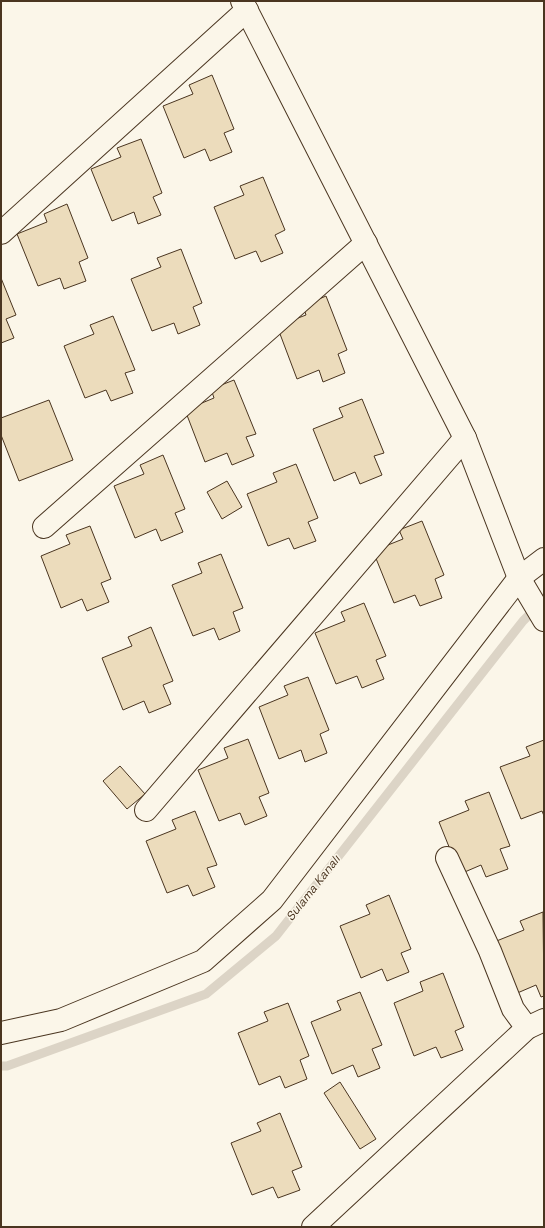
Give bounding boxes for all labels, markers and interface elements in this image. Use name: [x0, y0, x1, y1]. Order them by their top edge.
water label: Sulama Kanalı: [282, 851, 344, 924]

